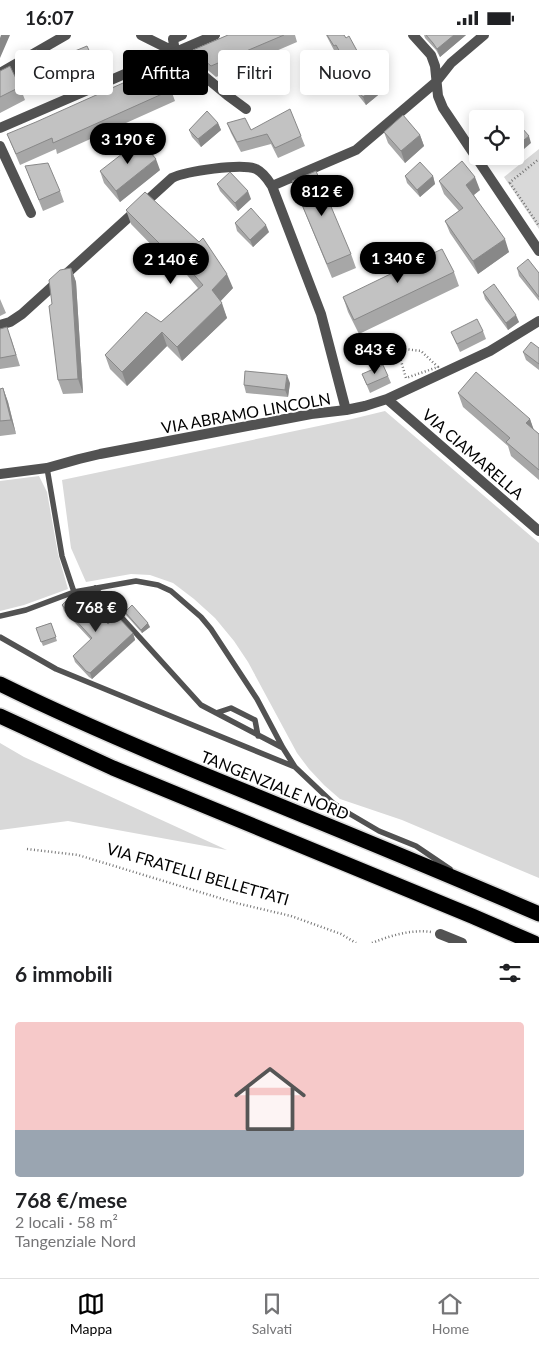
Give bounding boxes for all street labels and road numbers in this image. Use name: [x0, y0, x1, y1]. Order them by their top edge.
street label: VIA ABRAMO LINCOLN: [160, 388, 332, 437]
street label: VIA CIAMARELLA: [419, 404, 528, 503]
street label: TANGENZIALE NORD: [198, 746, 352, 823]
street label: VIA FRATELLI BELLETTATI: [105, 838, 292, 909]

